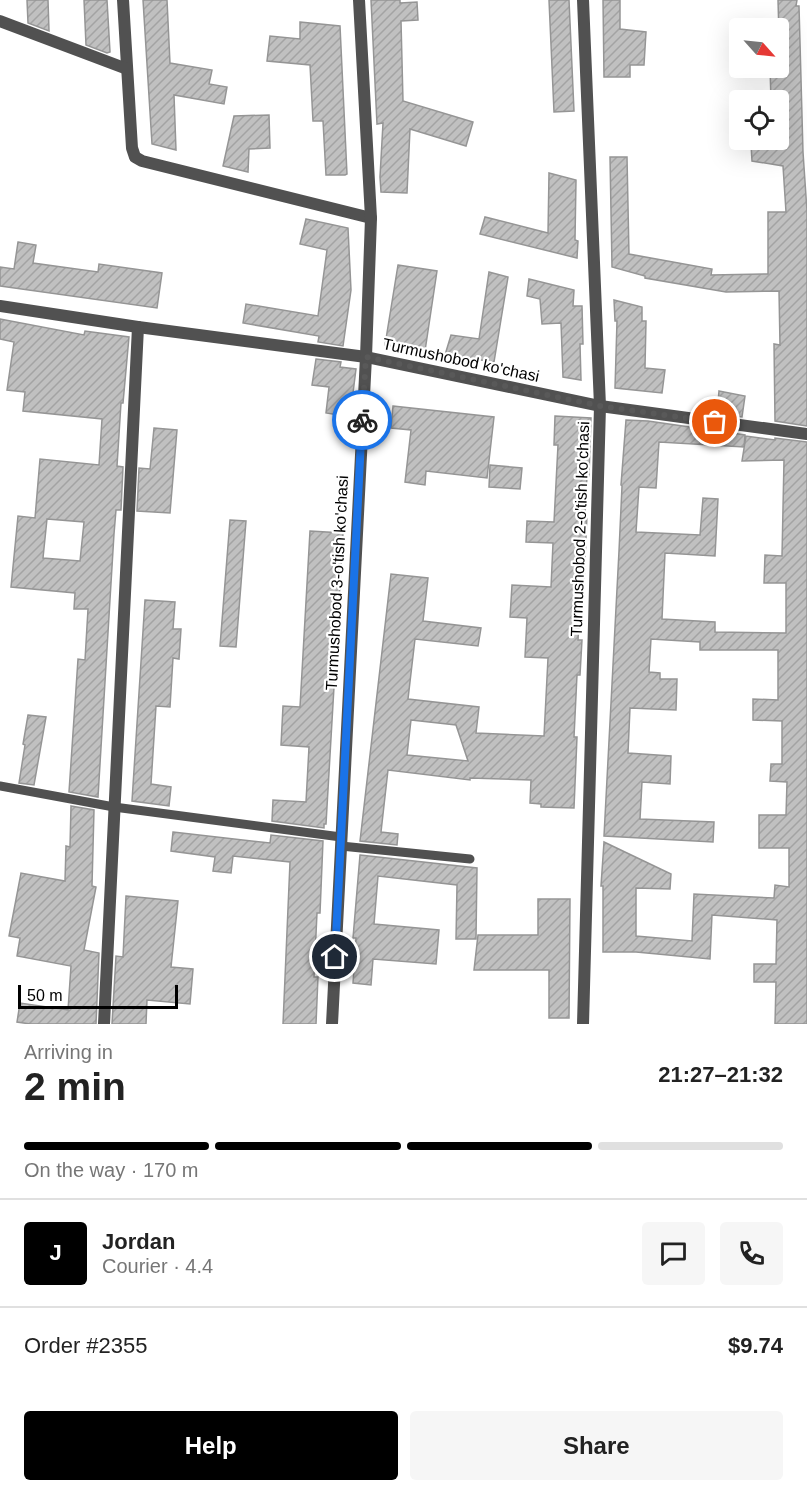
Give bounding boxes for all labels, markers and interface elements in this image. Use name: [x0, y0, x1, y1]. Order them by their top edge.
north arrow: [729, 18, 789, 78]
map controls: [729, 18, 789, 150]
button: locate: [729, 90, 789, 150]
street label: Turmushobod ko'chasi: [381, 335, 541, 385]
courier: [332, 390, 392, 450]
pin: [689, 396, 740, 447]
icon: bike: [346, 404, 379, 437]
icon: bag: [698, 405, 731, 438]
street label: Turmushobod 2-o'tish ko'chasi: [568, 421, 592, 637]
street label: Turmushobod 3-o'tish ko'chasi: [323, 475, 351, 691]
pin: [309, 931, 360, 982]
icon: home: [318, 940, 351, 973]
scale bar: [18, 982, 178, 1010]
text: 50 m: [27, 987, 63, 1004]
text: Arriving in: [24, 1041, 113, 1063]
text: 21:27–21:32: [658, 1062, 783, 1087]
text: 2 min: [24, 1065, 126, 1108]
text: On the way · 170 m: [24, 1159, 199, 1181]
button: chat: [642, 1222, 705, 1285]
button: phone: [720, 1222, 783, 1285]
text: Jordan: [102, 1229, 175, 1254]
text: J: [49, 1240, 62, 1265]
text: Courier · 4.4: [102, 1255, 213, 1277]
text: Order #2355: [24, 1333, 148, 1358]
text: $9.74: [728, 1333, 783, 1358]
button: Help: [24, 1411, 398, 1480]
button: Share: [410, 1411, 783, 1480]

